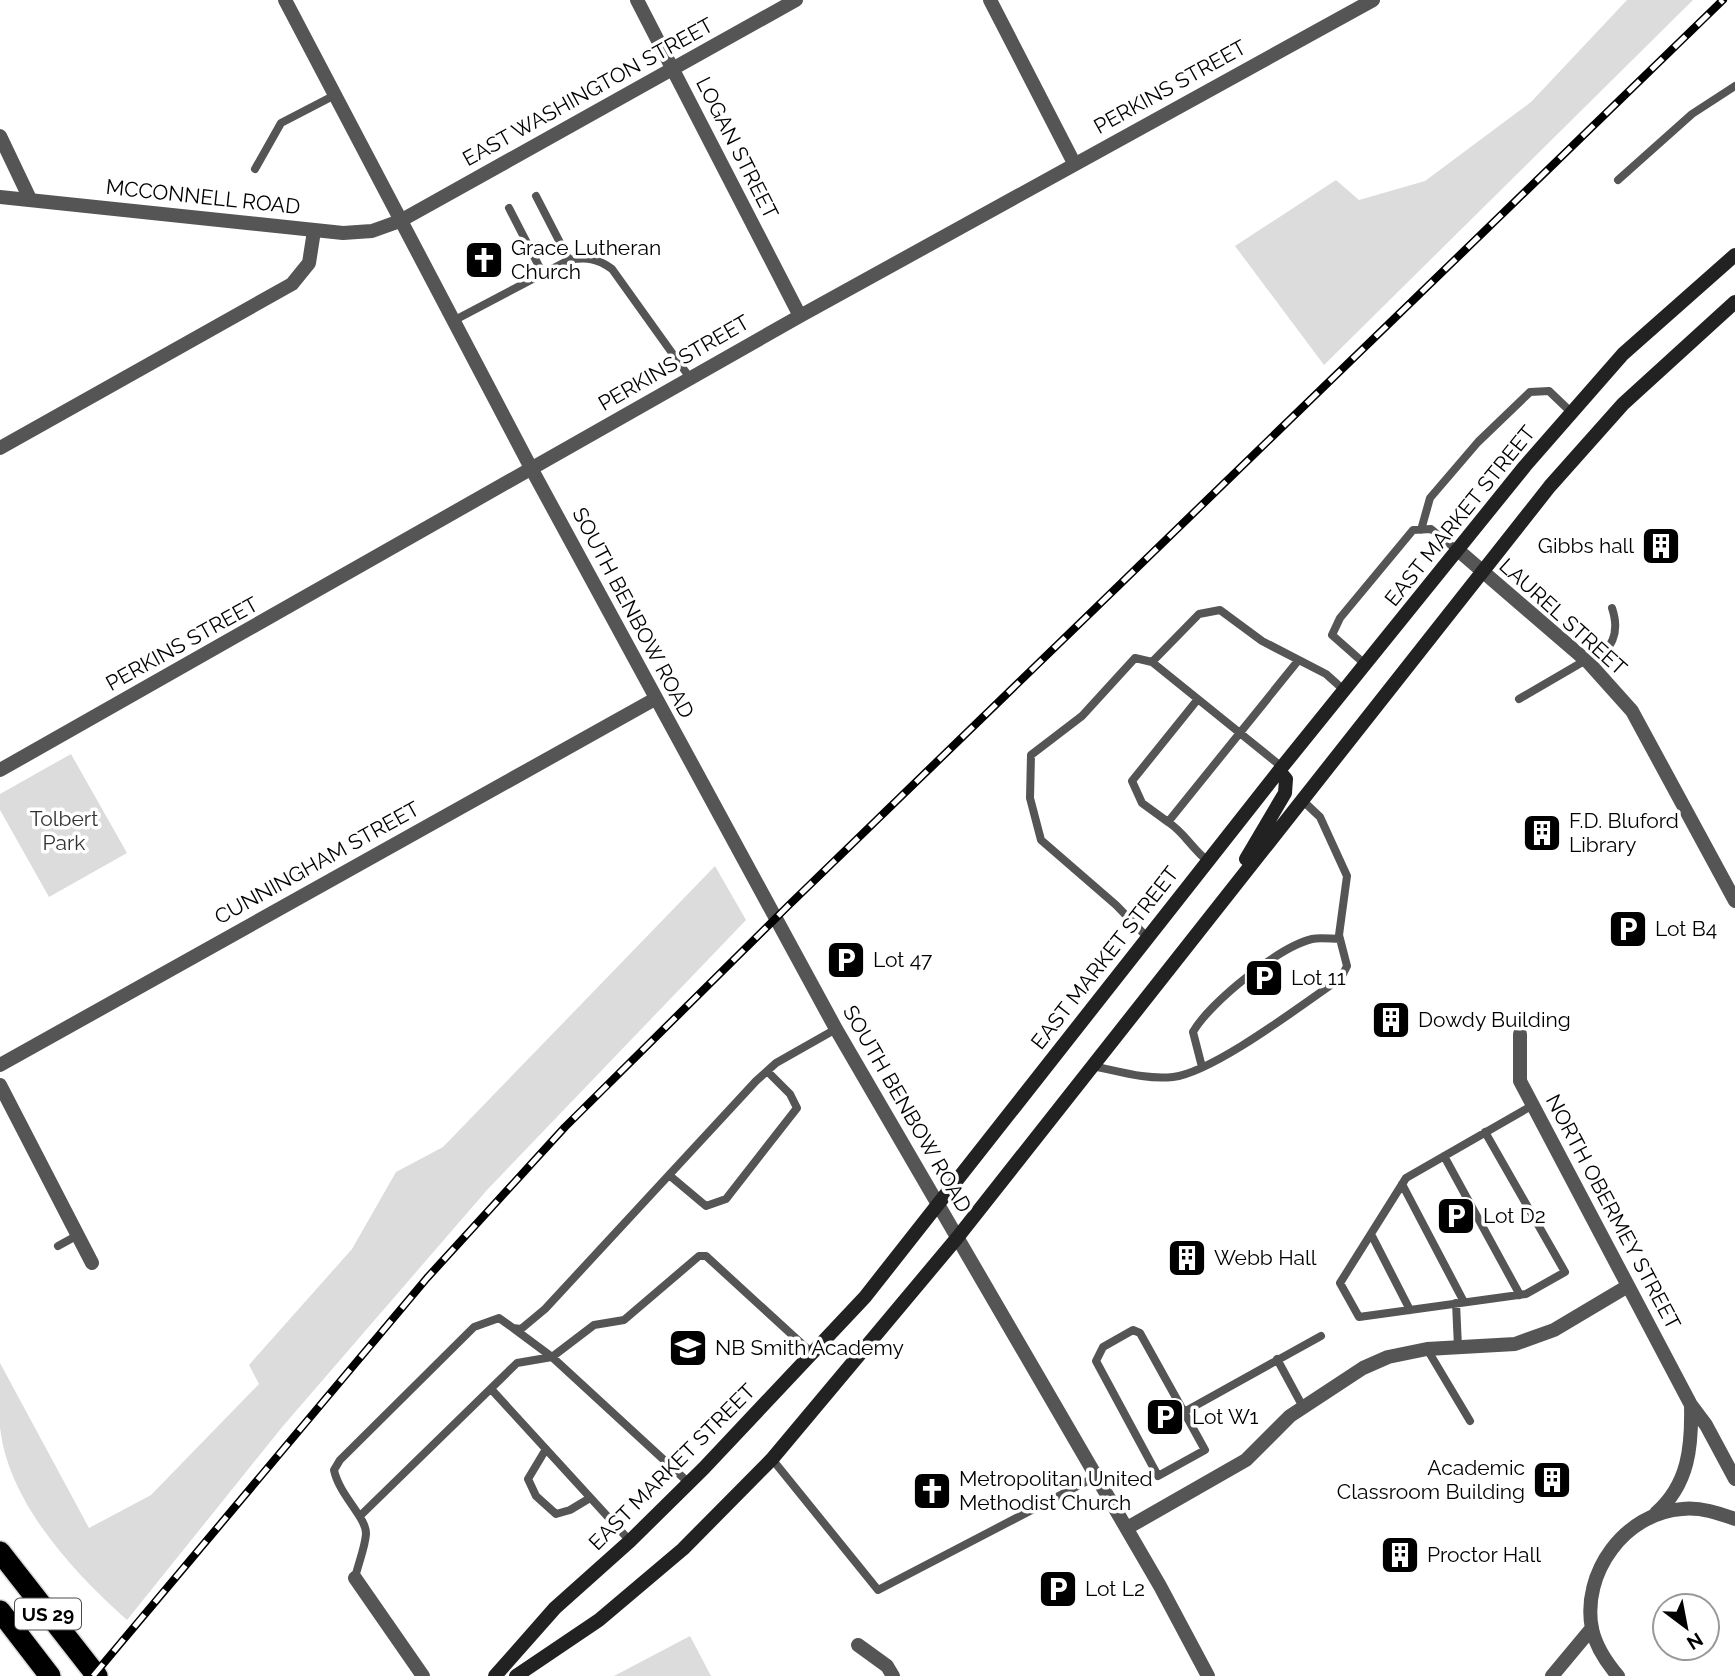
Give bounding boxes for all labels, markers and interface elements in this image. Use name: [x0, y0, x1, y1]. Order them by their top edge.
street label: EAST WASHINGTON STREET: [458, 12, 718, 171]
street label: PERKINS STREET: [1089, 34, 1250, 139]
street label: LOGAN STREET: [691, 73, 784, 223]
street label: MCCONNELL ROAD: [105, 174, 301, 219]
place label: Grace Lutheran Church: [511, 235, 661, 284]
church icon: Grace Lutheran Church: [463, 239, 505, 281]
street label: PERKINS STREET: [594, 309, 754, 416]
street label: EAST MARKET STREET: [1379, 420, 1540, 611]
street label: SOUTH BENBOW ROAD: [567, 503, 700, 722]
building icon: Gibbs hall: [1640, 525, 1682, 567]
place label: Gibbs hall: [1538, 533, 1634, 558]
street label: LAUREL STREET: [1494, 553, 1632, 681]
street label: PERKINS STREET: [101, 591, 262, 696]
street label: CUNNINGHAM STREET: [210, 796, 424, 929]
park label: Tolbert Park: [30, 806, 98, 855]
place label: F.D. Bluford Library: [1569, 808, 1679, 857]
building icon: F.D. Bluford Library: [1521, 812, 1563, 854]
street label: EAST MARKET STREET: [1026, 861, 1184, 1054]
parking icon: Lot B4: [1607, 908, 1649, 950]
place label: Lot B4: [1655, 916, 1717, 941]
parking icon: Lot 47: [825, 939, 867, 981]
place label: Lot 47: [873, 947, 933, 972]
parking icon: Lot 11: [1243, 957, 1285, 999]
place label: Lot 11: [1291, 965, 1346, 990]
building icon: Dowdy Building: [1370, 999, 1412, 1041]
street label: SOUTH BENBOW ROAD: [838, 1001, 977, 1217]
place label: Dowdy Building: [1418, 1007, 1571, 1032]
street label: NORTH OBERMEY STREET: [1541, 1090, 1686, 1334]
parking icon: Lot D2: [1435, 1195, 1477, 1237]
place label: Lot D2: [1483, 1203, 1546, 1228]
building icon: Webb Hall: [1166, 1237, 1208, 1279]
place label: Webb Hall: [1214, 1245, 1317, 1270]
school or university icon: NB Smith Academy: [667, 1327, 709, 1369]
place label: NB Smith Academy: [715, 1335, 904, 1360]
street label: EAST MARKET STREET: [583, 1378, 760, 1555]
parking icon: Lot W1: [1144, 1396, 1186, 1438]
place label: Lot W1: [1192, 1404, 1259, 1429]
place label: Academic Classroom Building: [1337, 1455, 1525, 1504]
building icon: Academic Classroom Building: [1531, 1459, 1573, 1501]
place label: Metropolitan United Methodist Church: [959, 1466, 1153, 1515]
church icon: Metropolitan United Methodist Church: [911, 1470, 953, 1512]
building icon: Proctor Hall: [1379, 1534, 1421, 1576]
place label: Proctor Hall: [1427, 1542, 1541, 1567]
parking icon: Lot L2: [1037, 1568, 1079, 1610]
place label: Lot L2: [1085, 1576, 1145, 1601]
north arrow: [1651, 1592, 1721, 1662]
road number: US 29: [15, 1598, 81, 1630]
text: N: [1683, 1628, 1707, 1655]

